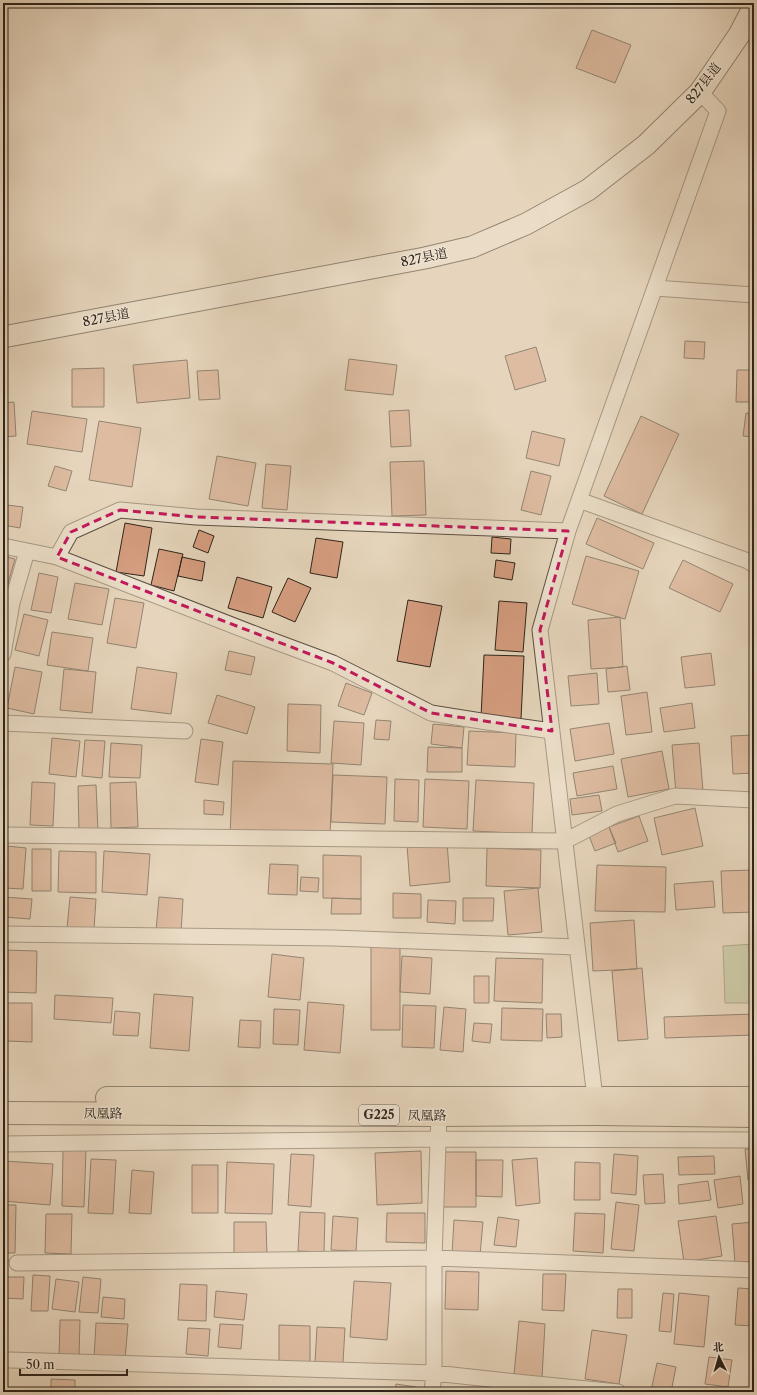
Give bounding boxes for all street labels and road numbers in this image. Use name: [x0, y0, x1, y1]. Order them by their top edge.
street label: 827县道: [682, 59, 724, 107]
street label: 827县道: [399, 244, 449, 270]
street label: 827县道: [81, 305, 131, 329]
street label: 凤凰路: [83, 1105, 123, 1121]
road number: G225: [359, 1105, 399, 1125]
street label: 凤凰路: [407, 1107, 447, 1123]

